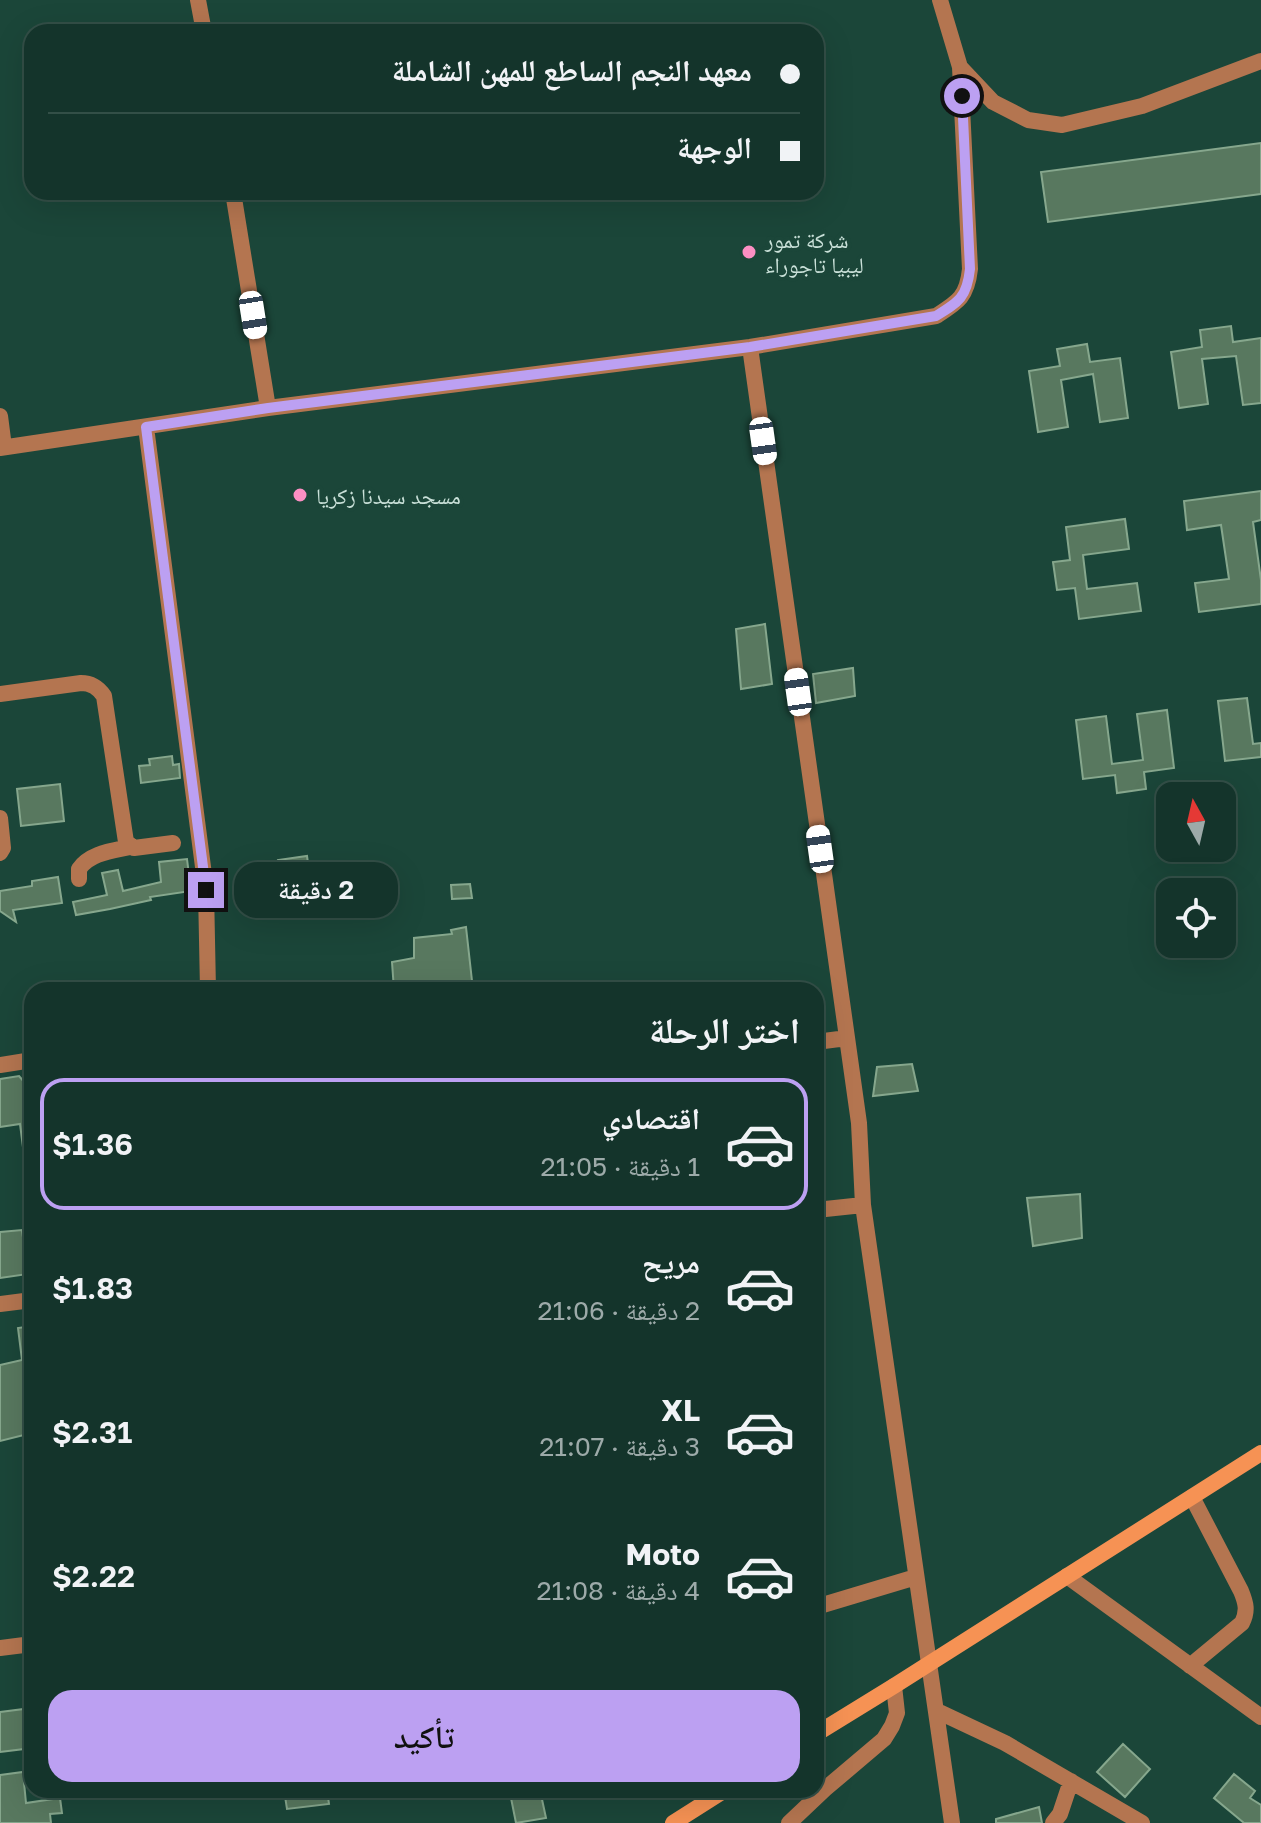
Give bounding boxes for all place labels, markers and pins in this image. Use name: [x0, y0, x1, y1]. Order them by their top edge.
place label: شركة تمور ليبيا تاجوراء: [764, 226, 864, 278]
marker: شركة تمور ليبيا تاجوراء: [740, 243, 758, 261]
place label: مسجد سيدنا زكريا: [316, 482, 461, 509]
marker: مسجد سيدنا زكريا: [291, 486, 309, 504]

